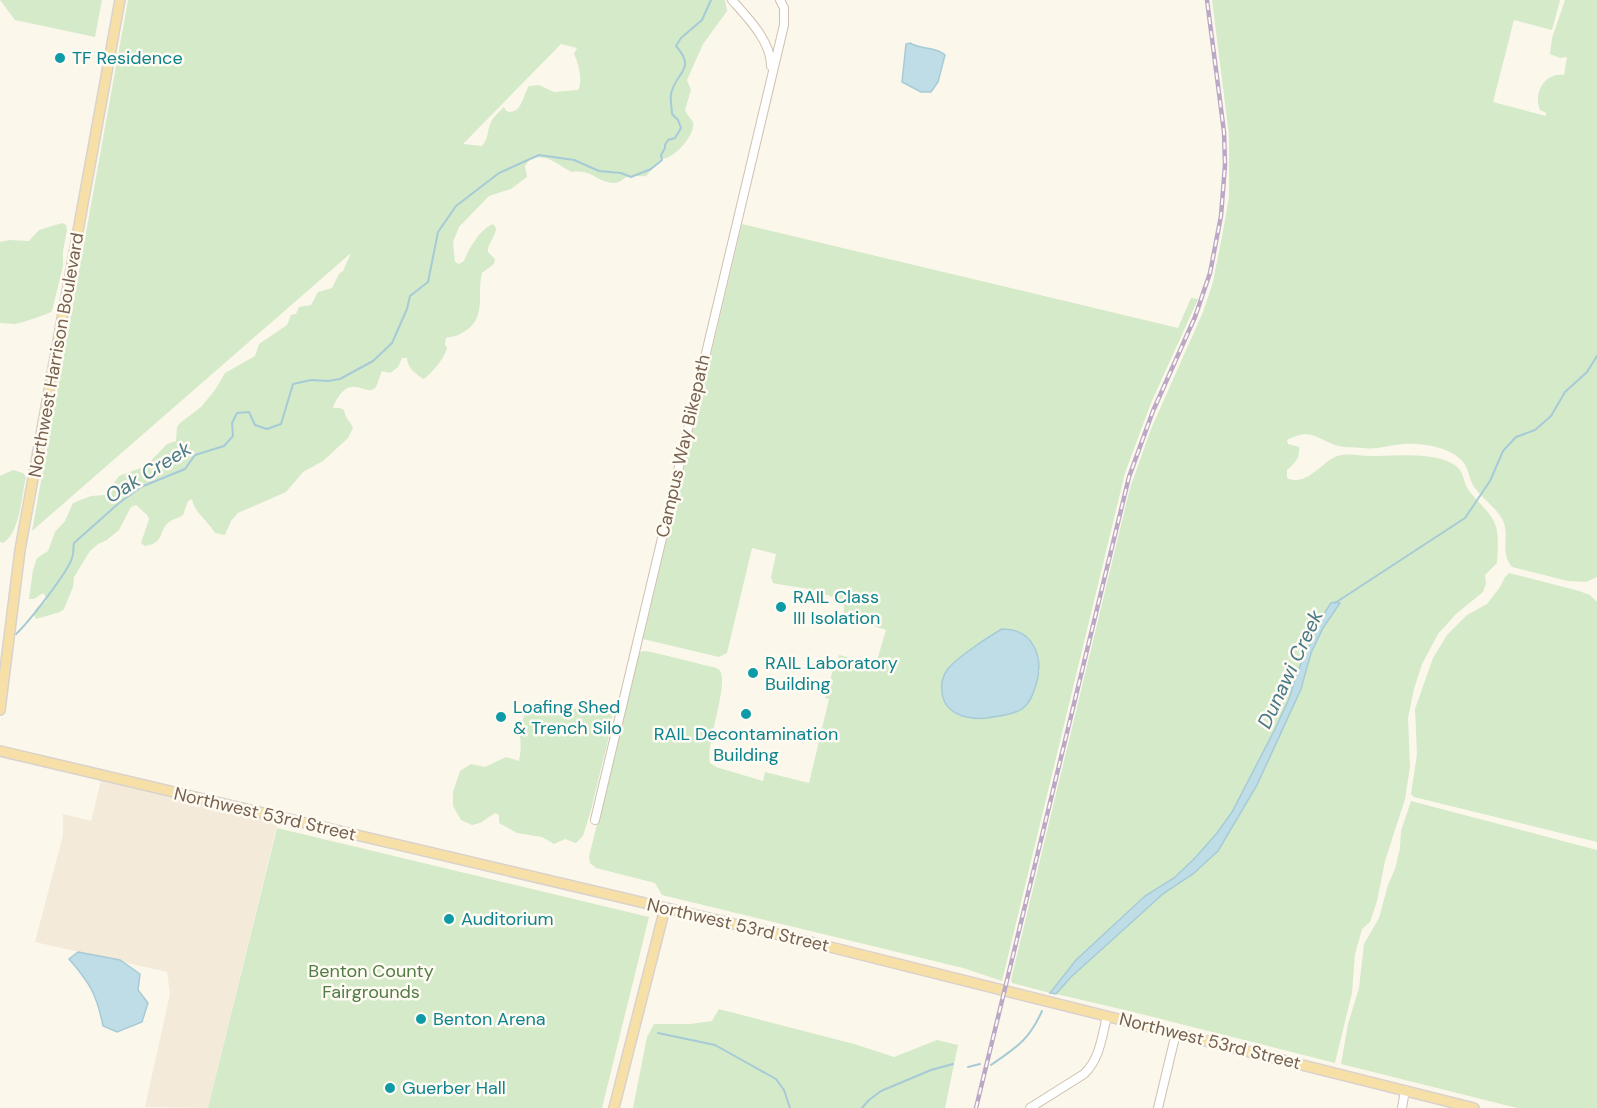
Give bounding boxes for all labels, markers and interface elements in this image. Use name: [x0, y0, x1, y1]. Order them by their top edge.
place label: TF Residence: [72, 46, 183, 70]
marker: TF Residence: [53, 51, 67, 65]
street label: Northwest Harrison Boulevard: [23, 231, 89, 479]
street label: Campus Way Bikepath: [650, 352, 716, 540]
water label: Oak Creek: [100, 435, 197, 509]
place label: RAIL Class III Isolation: [793, 585, 880, 630]
marker: RAIL Class III Isolation: [774, 600, 788, 614]
water label: Dunawi Creek: [1251, 605, 1329, 733]
place label: RAIL Laboratory Building: [765, 651, 898, 696]
marker: RAIL Laboratory Building: [746, 666, 760, 680]
place label: Loafing Shed & Trench Silo: [513, 695, 622, 740]
marker: RAIL Decontamination Building: [739, 707, 753, 721]
marker: Loafing Shed & Trench Silo: [494, 710, 508, 724]
place label: RAIL Decontamination Building: [654, 722, 838, 767]
street label: Northwest 53rd Street: [172, 781, 358, 847]
street label: Northwest 53rd Street: [645, 892, 831, 958]
place label: Auditorium: [461, 907, 553, 931]
marker: Auditorium: [442, 912, 456, 926]
park label: Benton County Fairgrounds: [308, 959, 434, 1004]
place label: Benton Arena: [433, 1007, 546, 1031]
street label: Northwest 53rd Street: [1117, 1007, 1303, 1075]
marker: Benton Arena: [414, 1012, 428, 1026]
place label: Guerber Hall: [402, 1076, 506, 1100]
marker: Guerber Hall: [383, 1081, 397, 1095]

